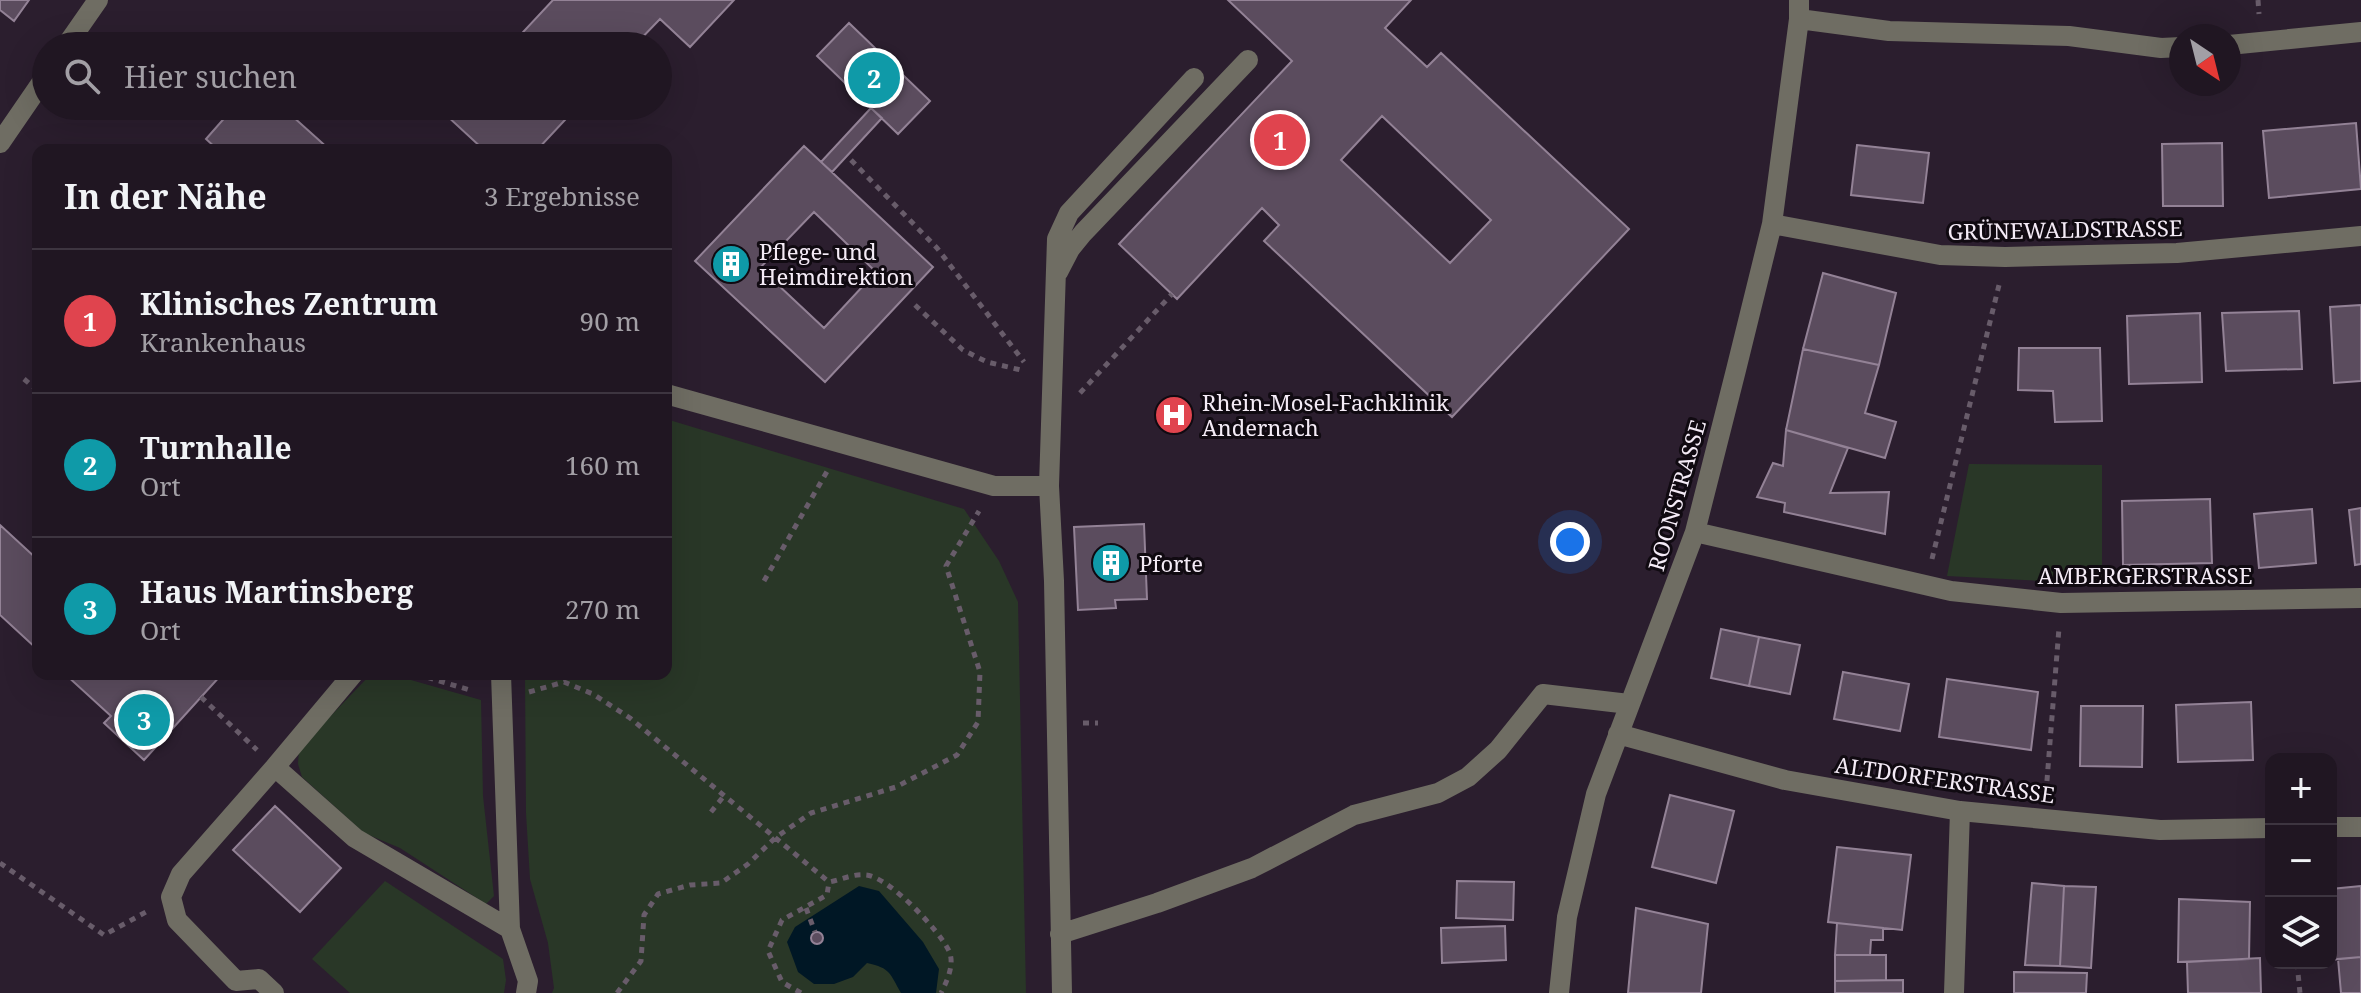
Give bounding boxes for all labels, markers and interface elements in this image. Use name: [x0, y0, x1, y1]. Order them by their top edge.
north arrow: [2169, 24, 2241, 96]
search box: [32, 32, 672, 120]
pin: 2: [848, 48, 900, 108]
icon: search: [60, 54, 104, 98]
text: Hier suchen: [124, 56, 297, 97]
pin: 1: [1254, 110, 1306, 170]
text: In der Nähe: [64, 173, 267, 219]
text: 3 Ergebnisse: [484, 178, 640, 214]
street label: GRÜNEWALDSTRASSE: [1947, 212, 2183, 246]
place label: Pflege- und Heimdirektion: [759, 236, 913, 291]
building icon: Pflege- und Heimdirektion: [710, 243, 752, 285]
text: Klinisches Zentrum: [140, 283, 438, 324]
text: 1: [83, 303, 97, 339]
text: 90 m: [580, 303, 640, 339]
text: Krankenhaus: [140, 324, 306, 360]
place label: Rhein-Mosel-Fachklinik Andernach: [1202, 387, 1449, 442]
hospital icon: Rhein-Mosel-Fachklinik Andernach: [1153, 394, 1195, 436]
street label: ROONSTRASSE: [1640, 416, 1712, 574]
text: Turnhalle: [140, 427, 292, 468]
text: 2: [83, 447, 97, 483]
text: 160 m: [565, 447, 640, 483]
text: Ort: [140, 468, 181, 504]
your location: [1550, 522, 1590, 562]
building icon: Pforte: [1090, 542, 1132, 584]
place label: Pforte: [1139, 548, 1203, 578]
street label: AMBERGERSTRASSE: [2038, 560, 2252, 590]
text: Haus Martinsberg: [140, 571, 413, 612]
text: 3: [83, 591, 97, 627]
text: 270 m: [565, 591, 640, 627]
text: Ort: [140, 612, 181, 648]
pin: 3: [118, 690, 170, 750]
street label: ALTDORFERSTRASSE: [1833, 749, 2057, 809]
map controls: [2265, 753, 2337, 969]
button: +: [2265, 753, 2337, 825]
button: −: [2265, 825, 2337, 897]
button: layers: [2265, 897, 2337, 969]

